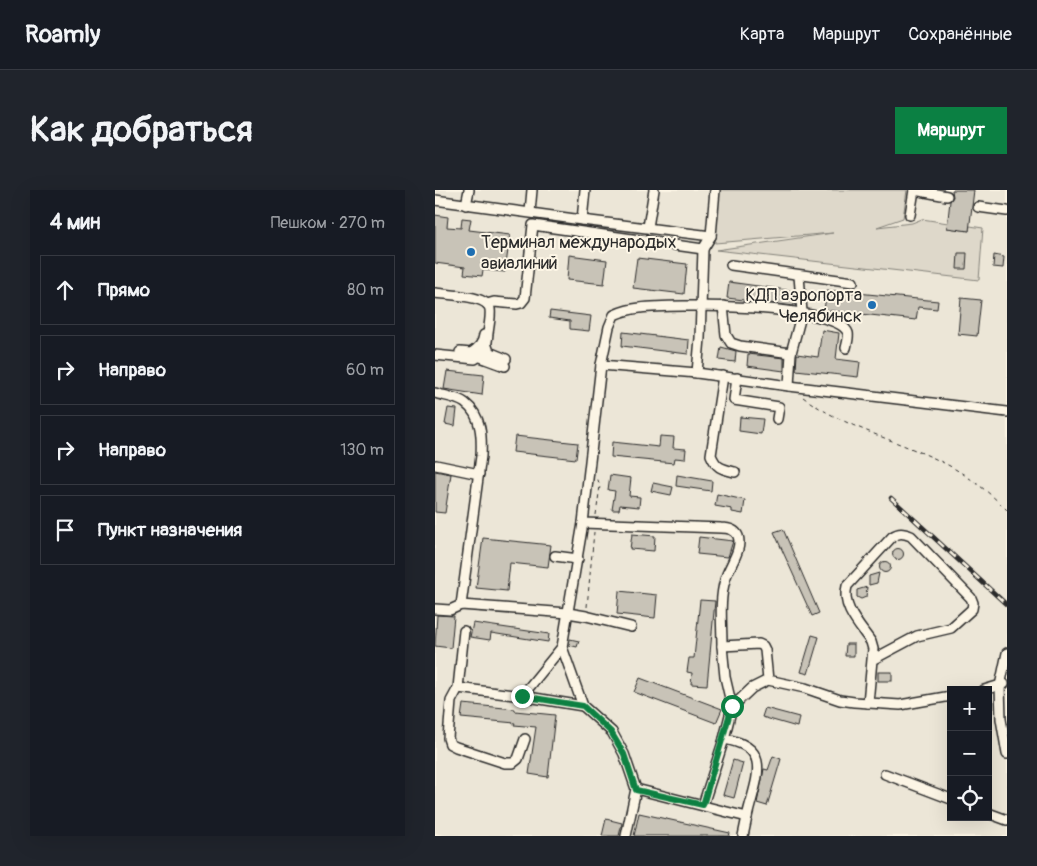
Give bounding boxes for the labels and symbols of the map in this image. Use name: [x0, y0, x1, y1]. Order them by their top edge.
place label: Терминал международых авиалиний: [481, 231, 677, 275]
marker: Терминал международых авиалиний: [465, 246, 477, 258]
place label: КДП аэропорта Челябинск: [745, 284, 862, 328]
marker: КДП аэропорта Челябинск: [866, 299, 878, 311]
route end: [511, 685, 534, 708]
route start: [721, 695, 744, 718]

